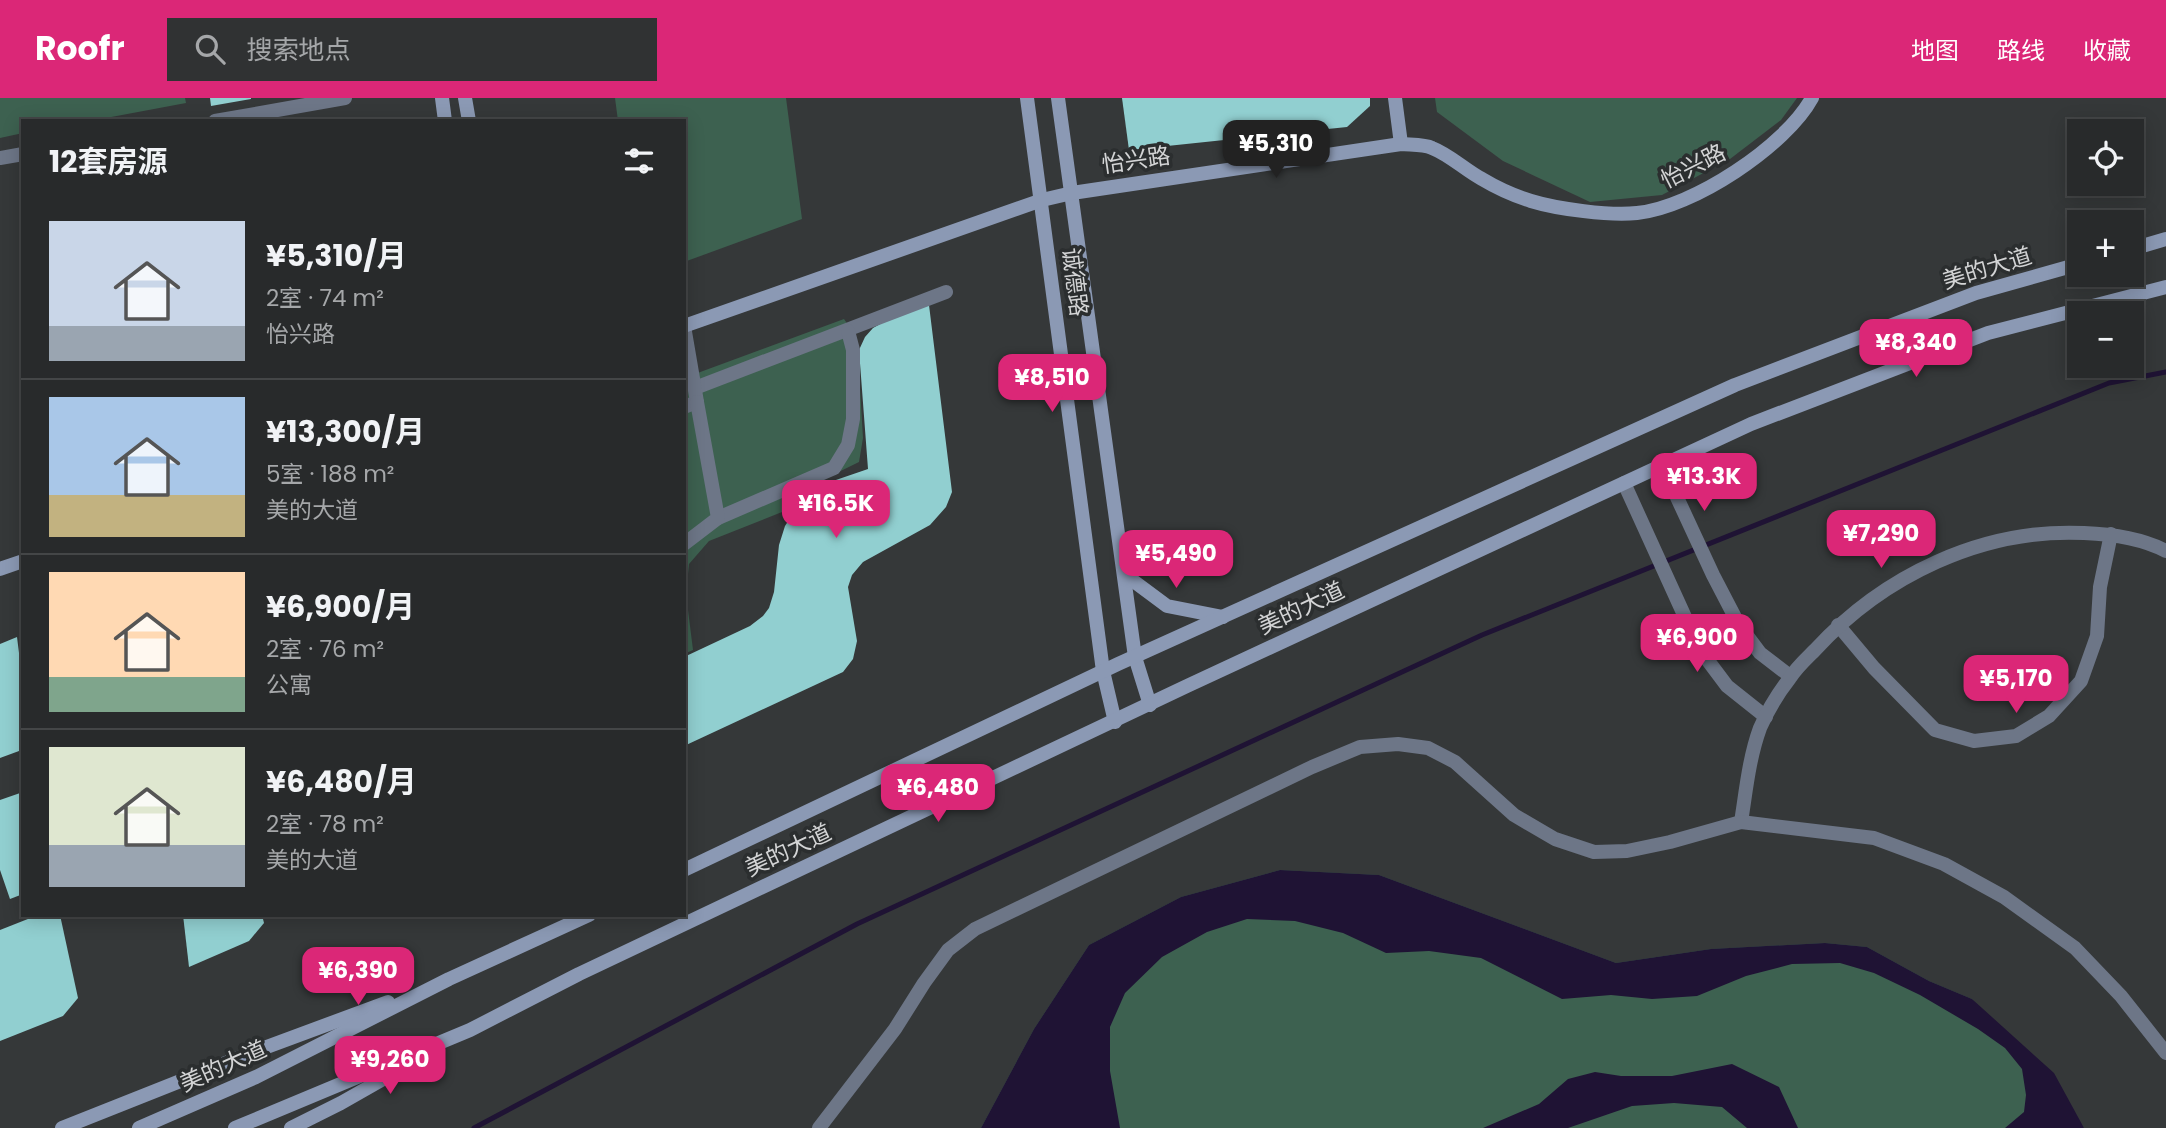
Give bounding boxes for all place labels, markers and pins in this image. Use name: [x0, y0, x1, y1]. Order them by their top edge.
pin: ¥5,310: [1219, 120, 1333, 180]
pin: ¥8,340: [1859, 320, 1973, 379]
pin: ¥8,510: [995, 354, 1109, 414]
pin: ¥13.3K: [1647, 454, 1761, 513]
pin: ¥16.5K: [779, 480, 893, 540]
pin: ¥7,290: [1824, 510, 1938, 570]
pin: ¥5,490: [1119, 531, 1233, 590]
pin: ¥6,900: [1640, 614, 1754, 674]
pin: ¥5,170: [1959, 656, 2073, 715]
pin: ¥6,480: [881, 764, 995, 824]
pin: ¥6,390: [301, 948, 415, 1007]
pin: ¥9,260: [333, 1037, 447, 1096]

